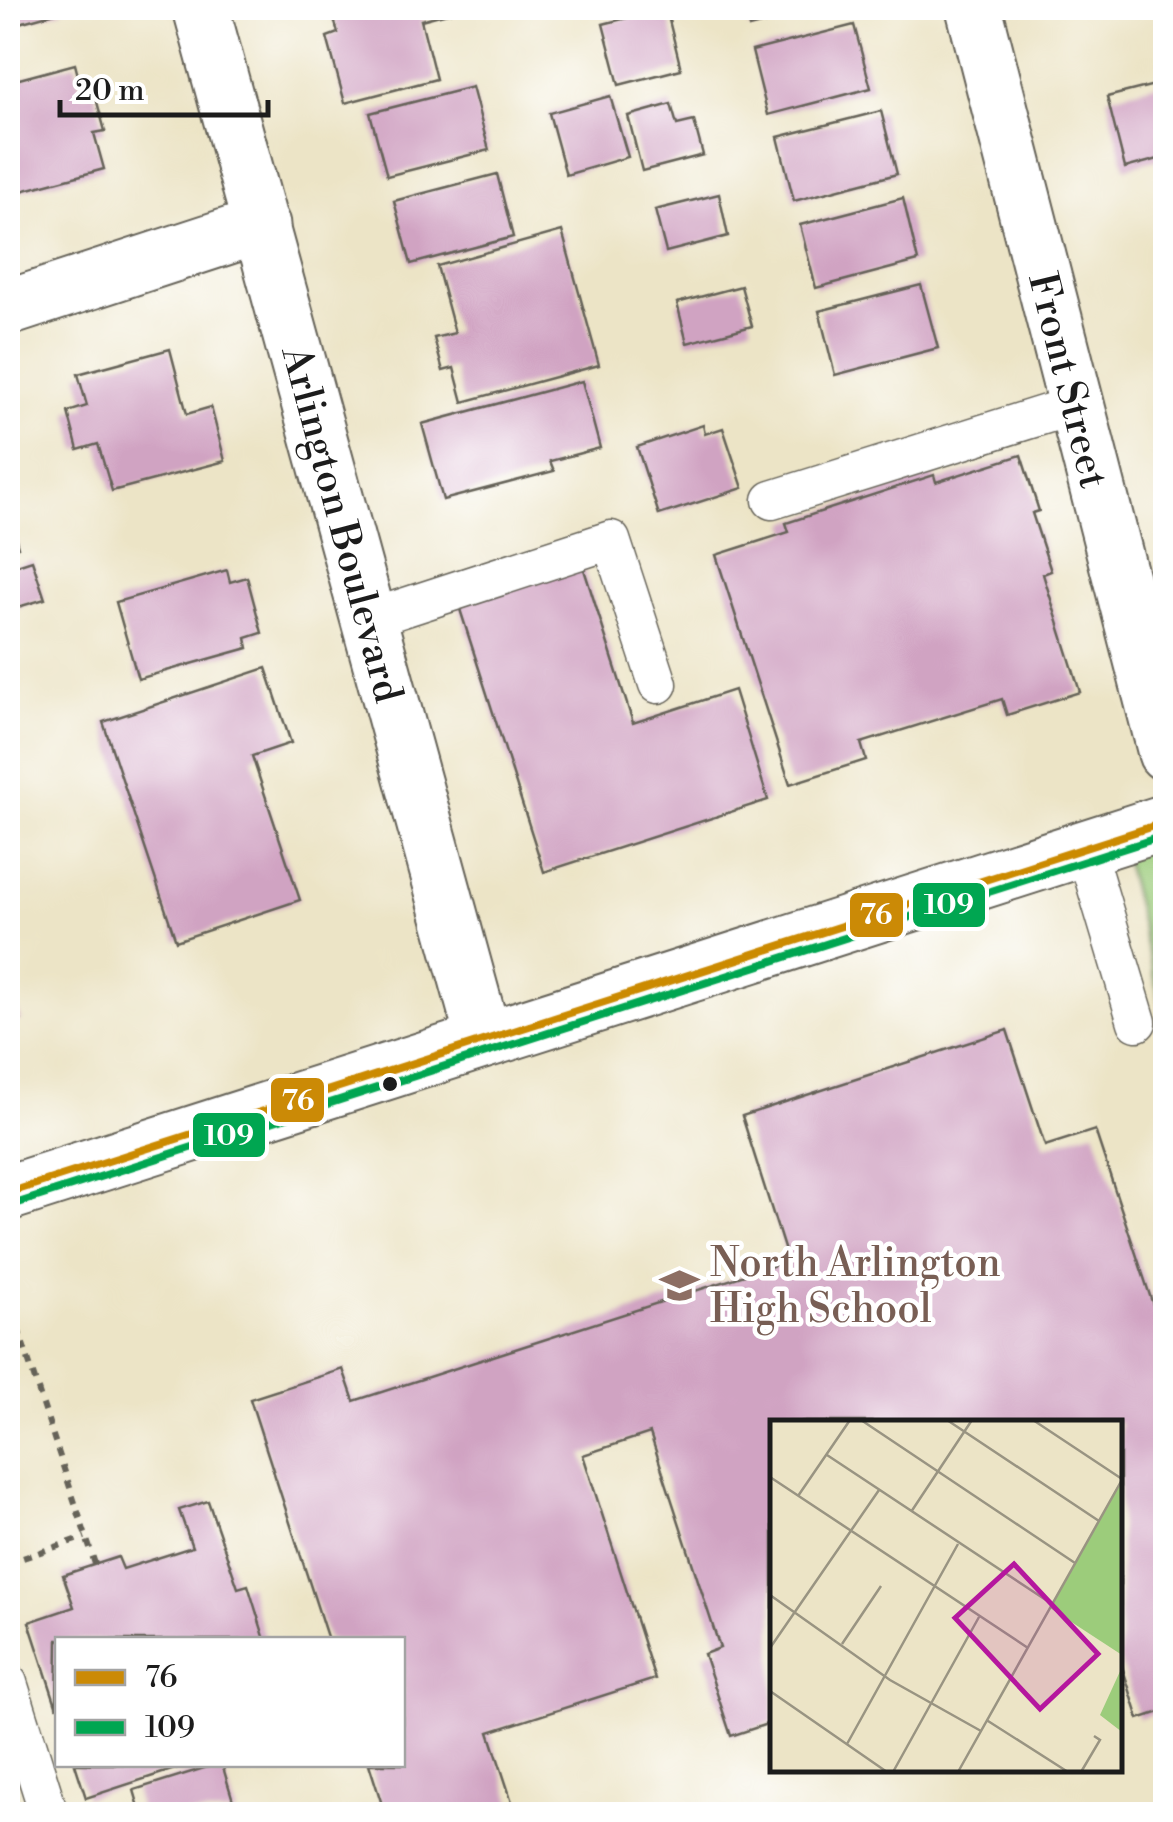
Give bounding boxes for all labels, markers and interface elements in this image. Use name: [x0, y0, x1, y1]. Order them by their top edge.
scale bar: [60, 55, 268, 117]
text: 20 m: [75, 72, 144, 110]
street label: Front Street: [1016, 268, 1118, 493]
street label: Arlington Boulevard: [268, 340, 413, 709]
line badge: 109: [911, 881, 987, 929]
text: 109: [924, 888, 974, 923]
line badge: 76: [848, 891, 905, 939]
text: 76: [860, 898, 892, 933]
unlabelled marker: [380, 1074, 400, 1094]
line badge: 76: [269, 1076, 326, 1124]
text: 76: [282, 1084, 314, 1119]
line badge: 109: [191, 1111, 267, 1159]
text: 109: [204, 1119, 254, 1154]
place label: North Arlington High School: [710, 1239, 1001, 1336]
school or university icon: North Arlington High School: [659, 1264, 701, 1306]
inset map: [770, 1420, 1123, 1772]
legend: [55, 1637, 405, 1767]
text: 76: [145, 1659, 177, 1697]
text: 109: [145, 1709, 195, 1747]

